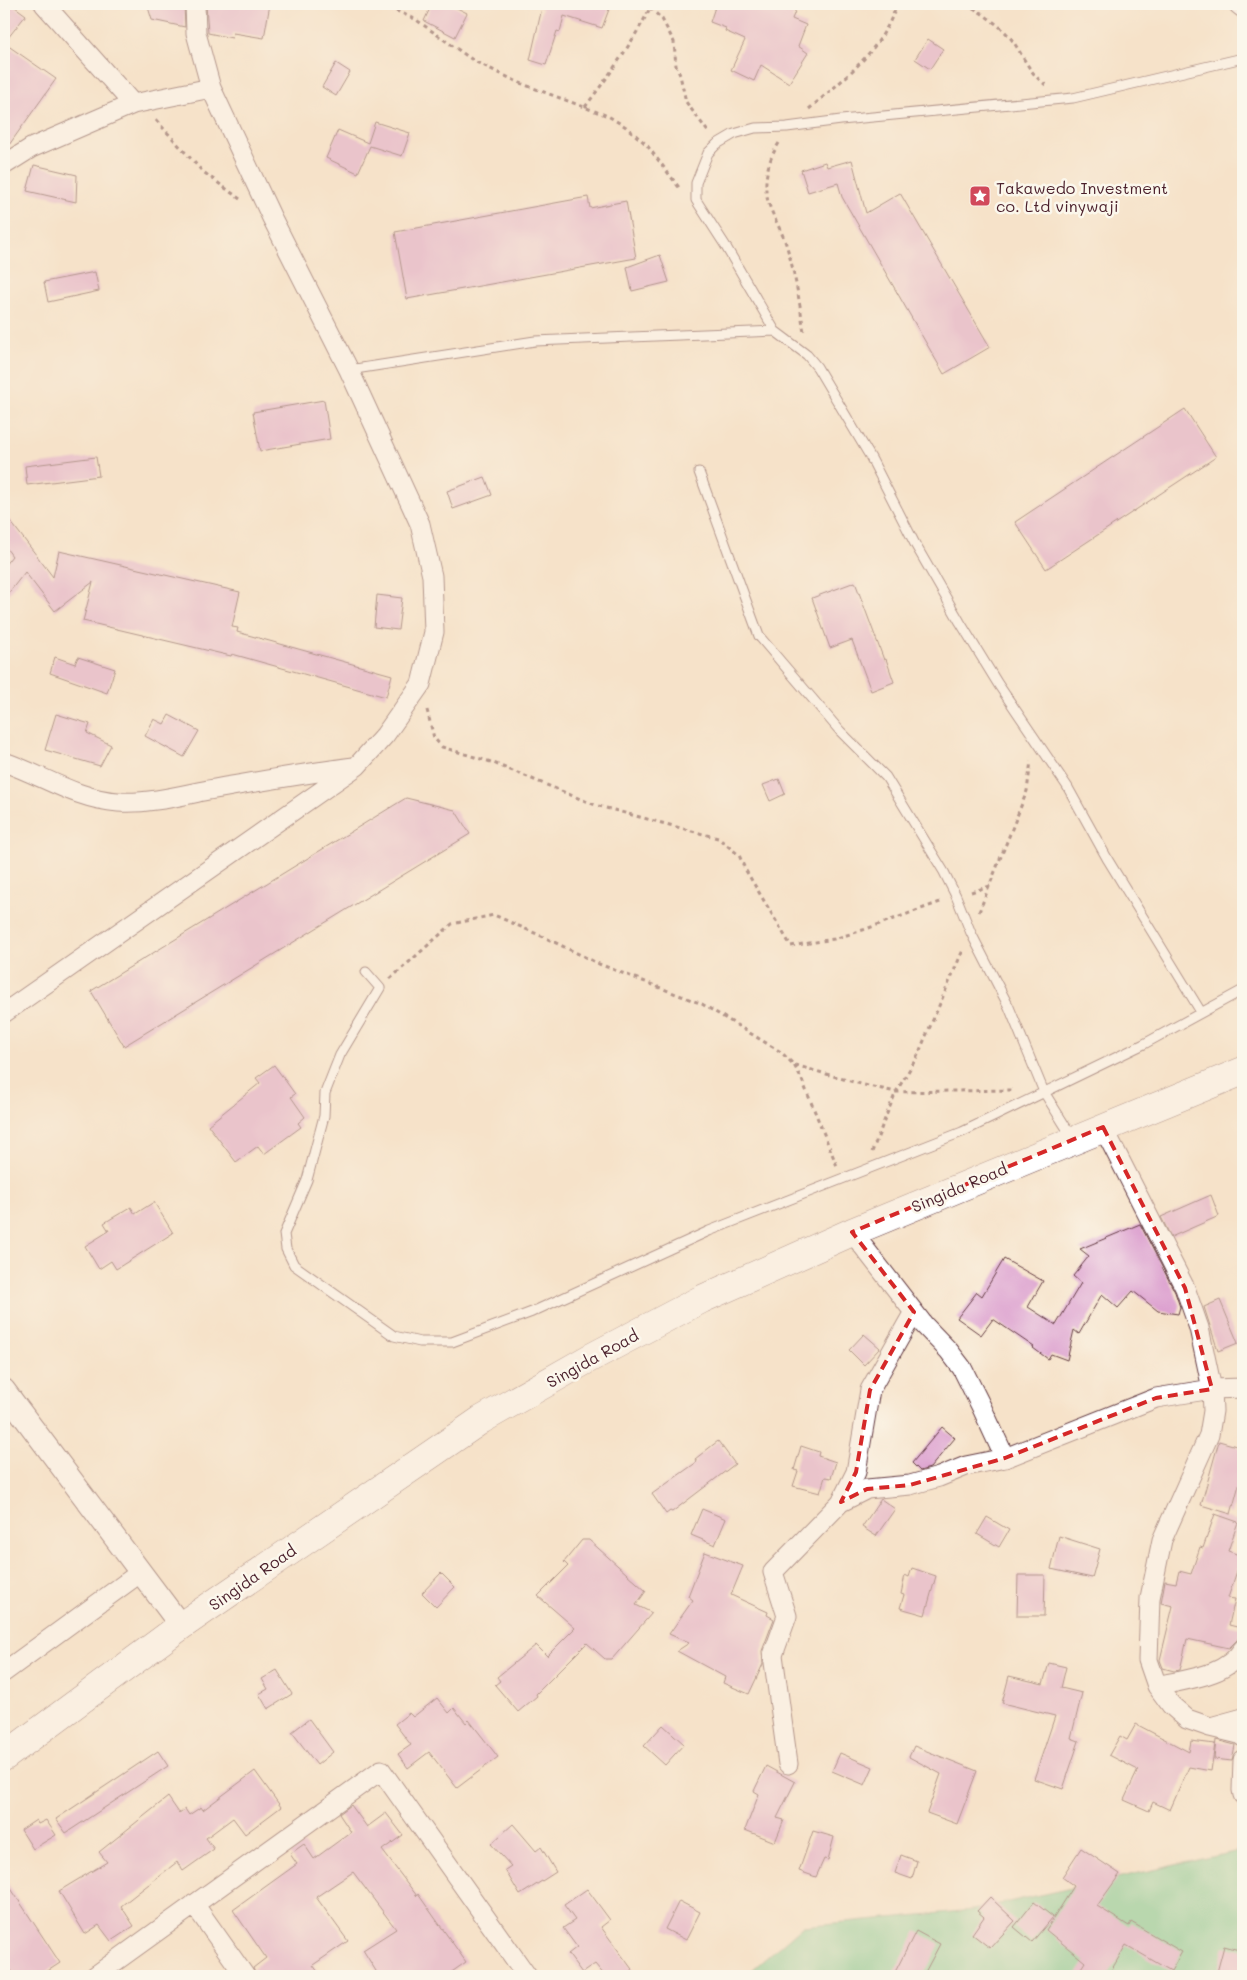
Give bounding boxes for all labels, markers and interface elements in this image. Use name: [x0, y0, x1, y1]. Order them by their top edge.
place label: Takawedo Investment co. Ltd vinywaji: [996, 177, 1168, 216]
place icon: Takawedo Investment co. Ltd vinywaji: [968, 184, 992, 208]
street label: Singida Road: [908, 1157, 1010, 1217]
street label: Singida Road: [542, 1324, 642, 1392]
street label: Singida Road: [204, 1539, 300, 1615]

